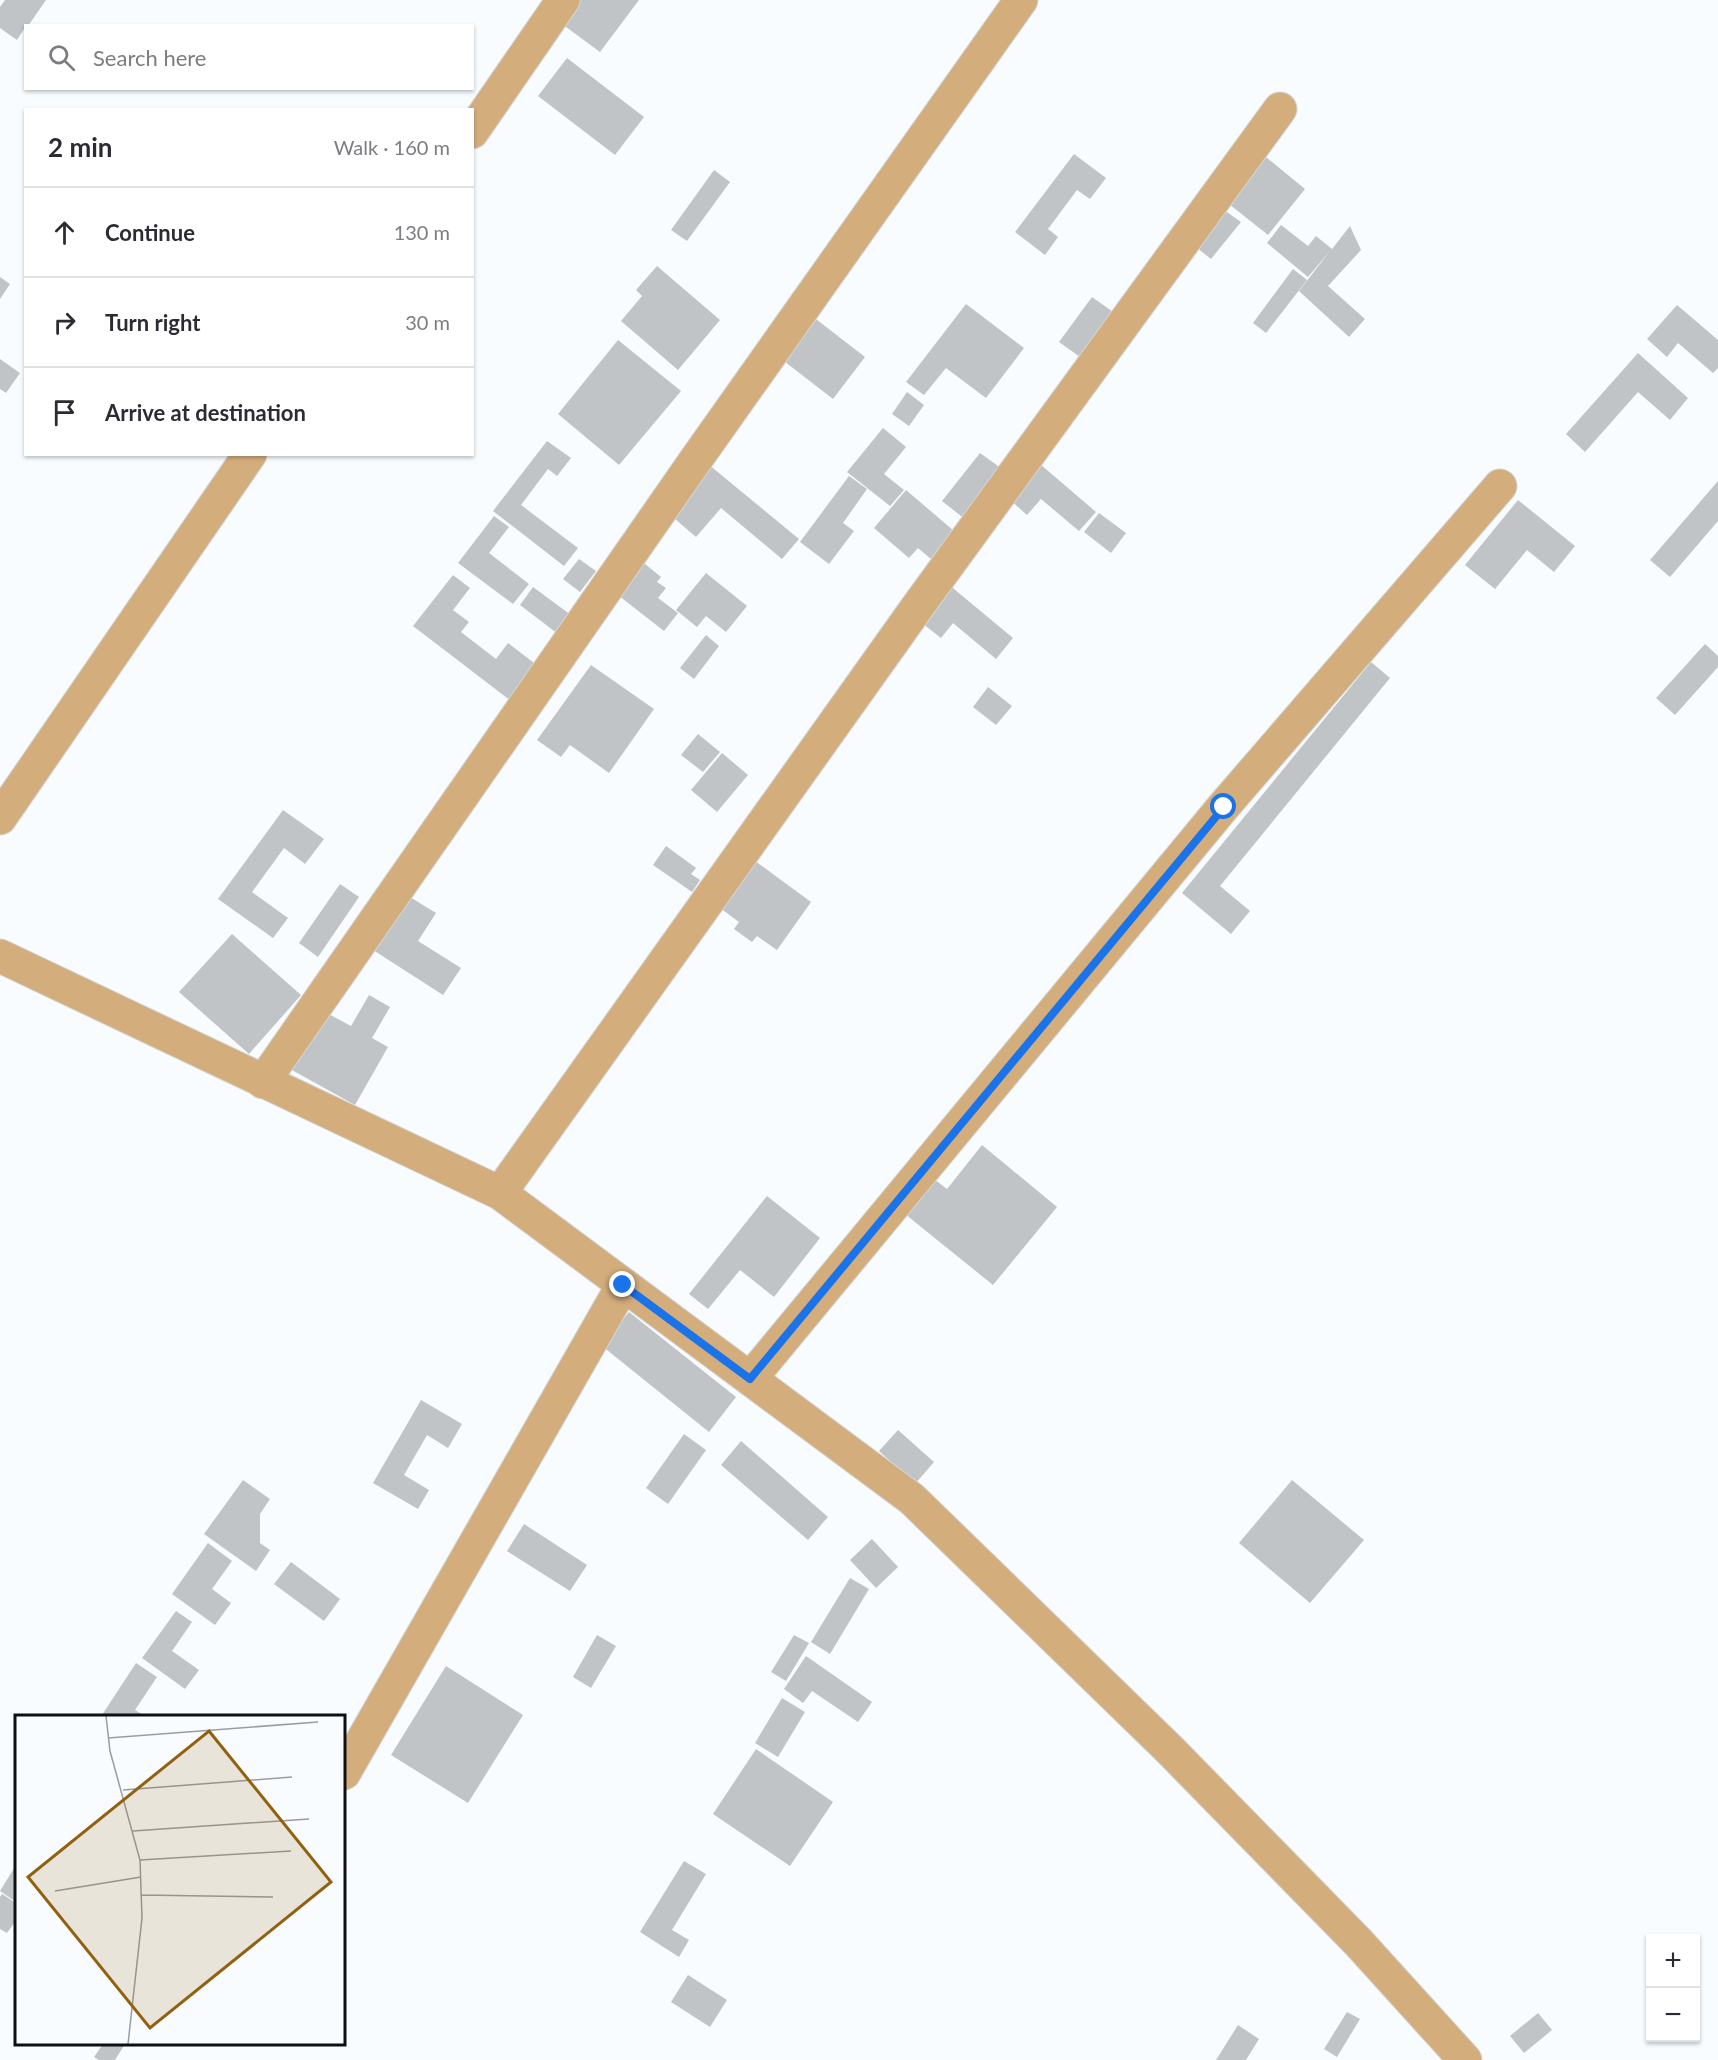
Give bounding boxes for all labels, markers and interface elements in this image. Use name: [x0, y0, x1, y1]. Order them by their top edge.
search box: [24, 24, 474, 90]
icon: search: [45, 41, 78, 74]
text: Search here: [93, 44, 206, 71]
text: 2 min: [48, 131, 112, 163]
text: Walk · 160 m: [334, 135, 450, 159]
icon: ahead: [48, 216, 81, 249]
text: Continue: [105, 219, 195, 246]
text: 130 m: [394, 220, 450, 244]
icon: right: [48, 306, 81, 339]
text: Turn right: [105, 309, 200, 336]
text: 30 m: [405, 310, 450, 334]
icon: arrive: [48, 396, 81, 429]
text: Arrive at destination: [105, 399, 306, 426]
route start: [1210, 793, 1236, 819]
route end: [609, 1271, 635, 1297]
inset map: [15, 1715, 345, 2045]
map controls: [1646, 1934, 1700, 2042]
button: +: [1646, 1934, 1700, 1988]
button: −: [1646, 1988, 1700, 2042]

